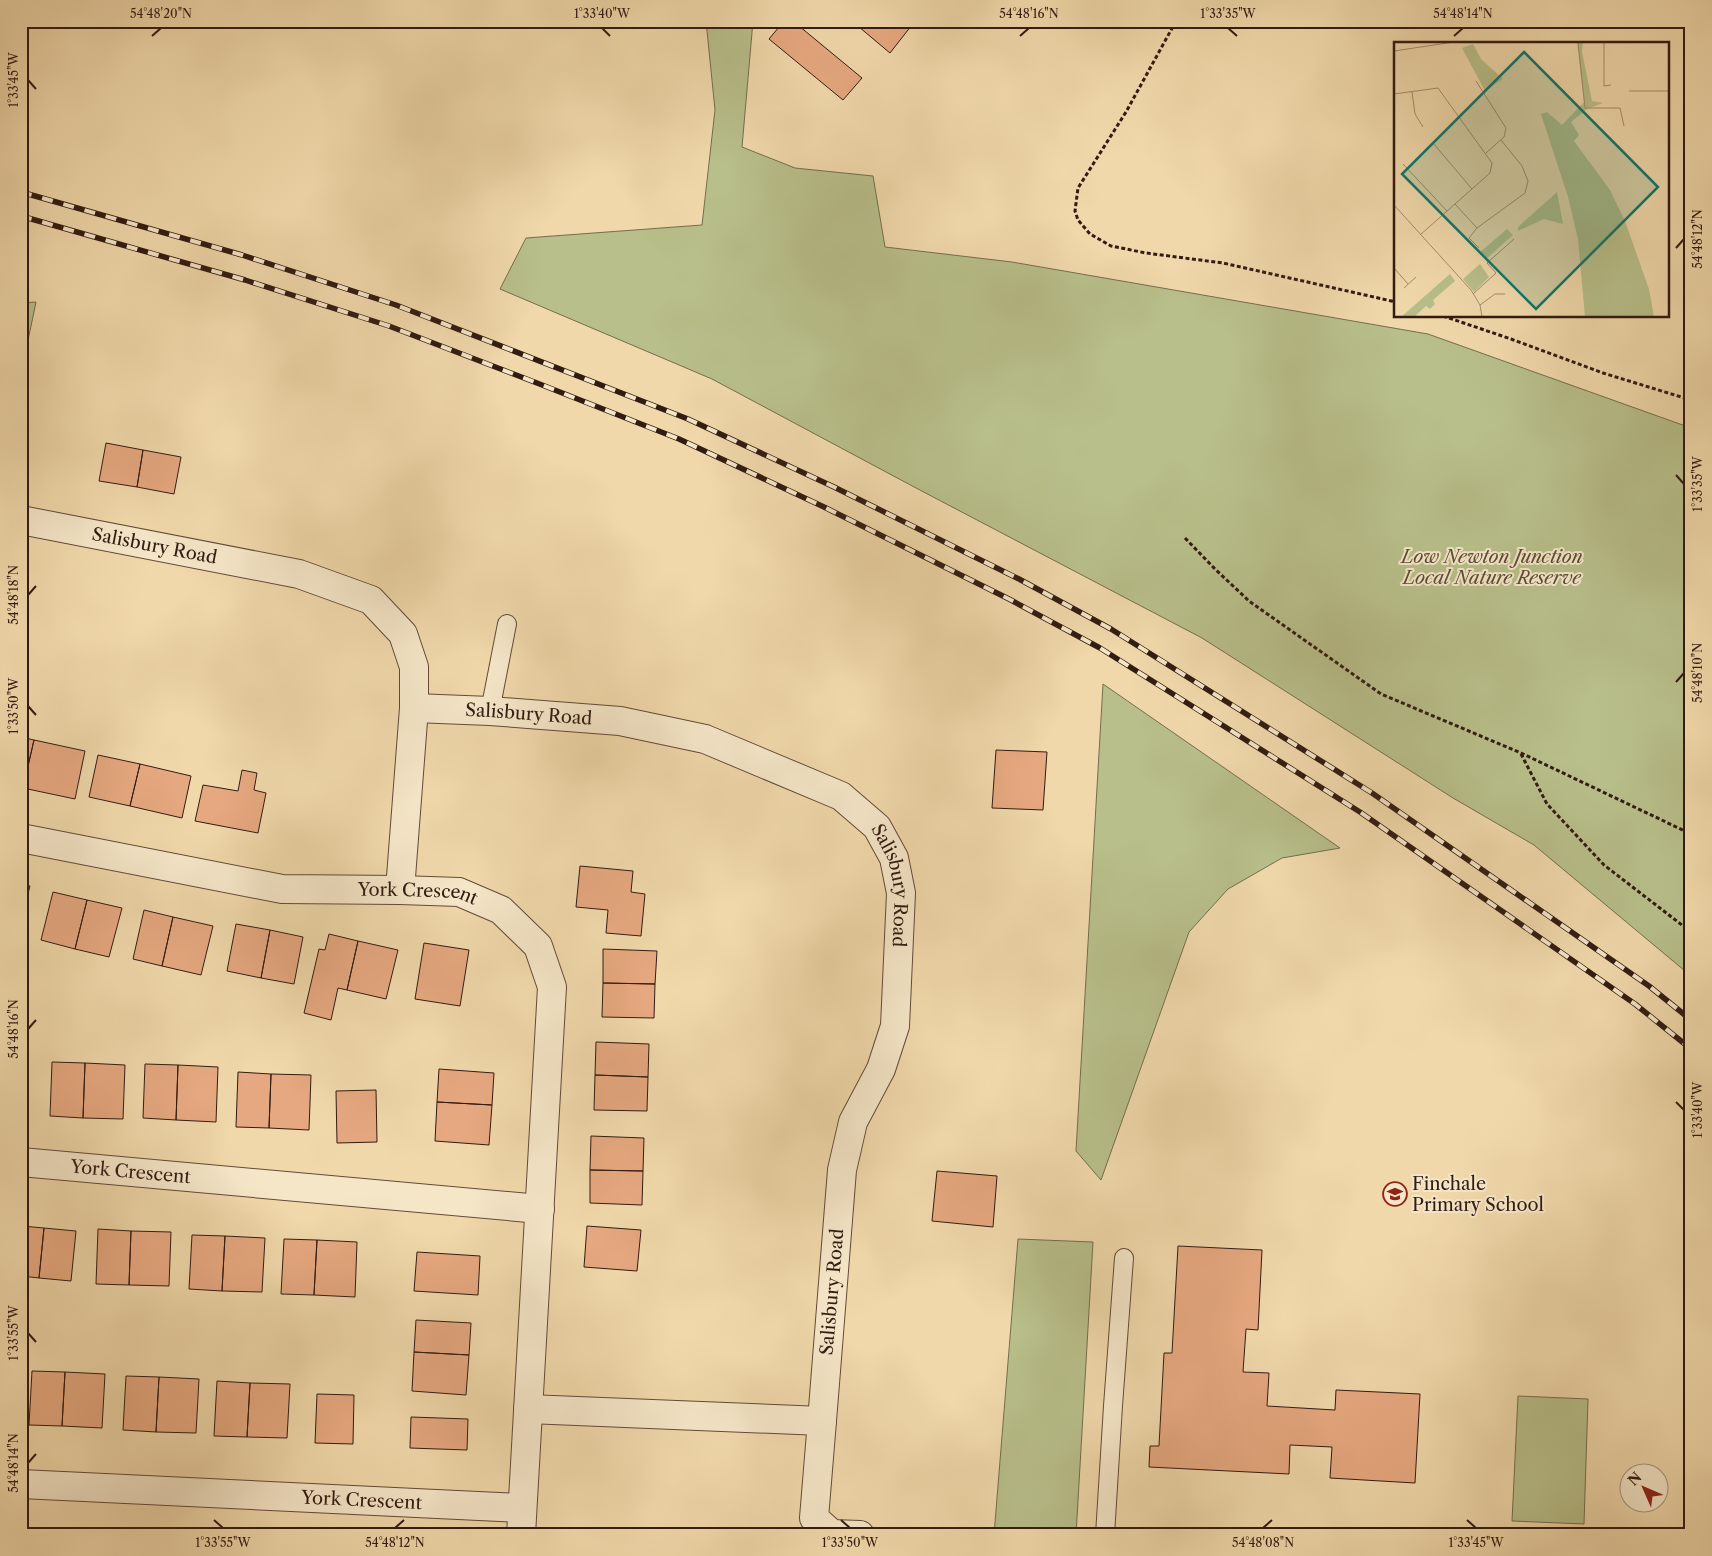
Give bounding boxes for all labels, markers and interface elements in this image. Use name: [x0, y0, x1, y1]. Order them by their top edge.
text: 54°48'20"N: [130, 6, 192, 21]
text: 1°33'40"W: [574, 6, 631, 21]
text: 54°48'16"N: [999, 6, 1059, 21]
text: 1°33'35"W: [1200, 6, 1257, 21]
text: 54°48'14"N: [1433, 6, 1493, 21]
inset map: [1394, 42, 1670, 318]
text: 1°33'45"W: [6, 52, 21, 108]
text: 54°48'12"N: [1690, 209, 1705, 269]
text: 1°33'35"W: [1690, 455, 1705, 512]
street label: Salisbury Road: [90, 523, 219, 569]
park label: Low Newton Junction Local Nature Reserve: [1399, 546, 1583, 589]
text: 54°48'18"N: [6, 565, 21, 625]
text: 54°48'10"N: [1690, 643, 1705, 703]
text: 1°33'50"W: [6, 677, 21, 734]
street label: Salisbury Road: [465, 699, 593, 730]
street label: Salisbury Road: [866, 820, 912, 948]
street label: York Crescent: [357, 879, 482, 910]
text: 54°48'16"N: [6, 999, 21, 1059]
text: 1°33'40"W: [1690, 1081, 1705, 1138]
street label: York Crescent: [69, 1155, 192, 1188]
place label: Finchale Primary School: [1412, 1173, 1544, 1216]
school or university icon: Finchale Primary School: [1382, 1181, 1408, 1207]
street label: Salisbury Road: [816, 1228, 849, 1356]
text: 1°33'55"W: [6, 1304, 21, 1361]
text: 54°48'14"N: [6, 1433, 21, 1493]
north arrow: [1620, 1464, 1670, 1514]
text: N: [1624, 1468, 1645, 1489]
street label: York Crescent: [300, 1486, 423, 1514]
text: 1°33'55"W: [195, 1535, 252, 1550]
text: 54°48'12"N: [365, 1535, 425, 1550]
text: 1°33'50"W: [822, 1535, 879, 1550]
text: 54°48'08"N: [1232, 1535, 1294, 1550]
text: 1°33'45"W: [1448, 1535, 1504, 1550]

